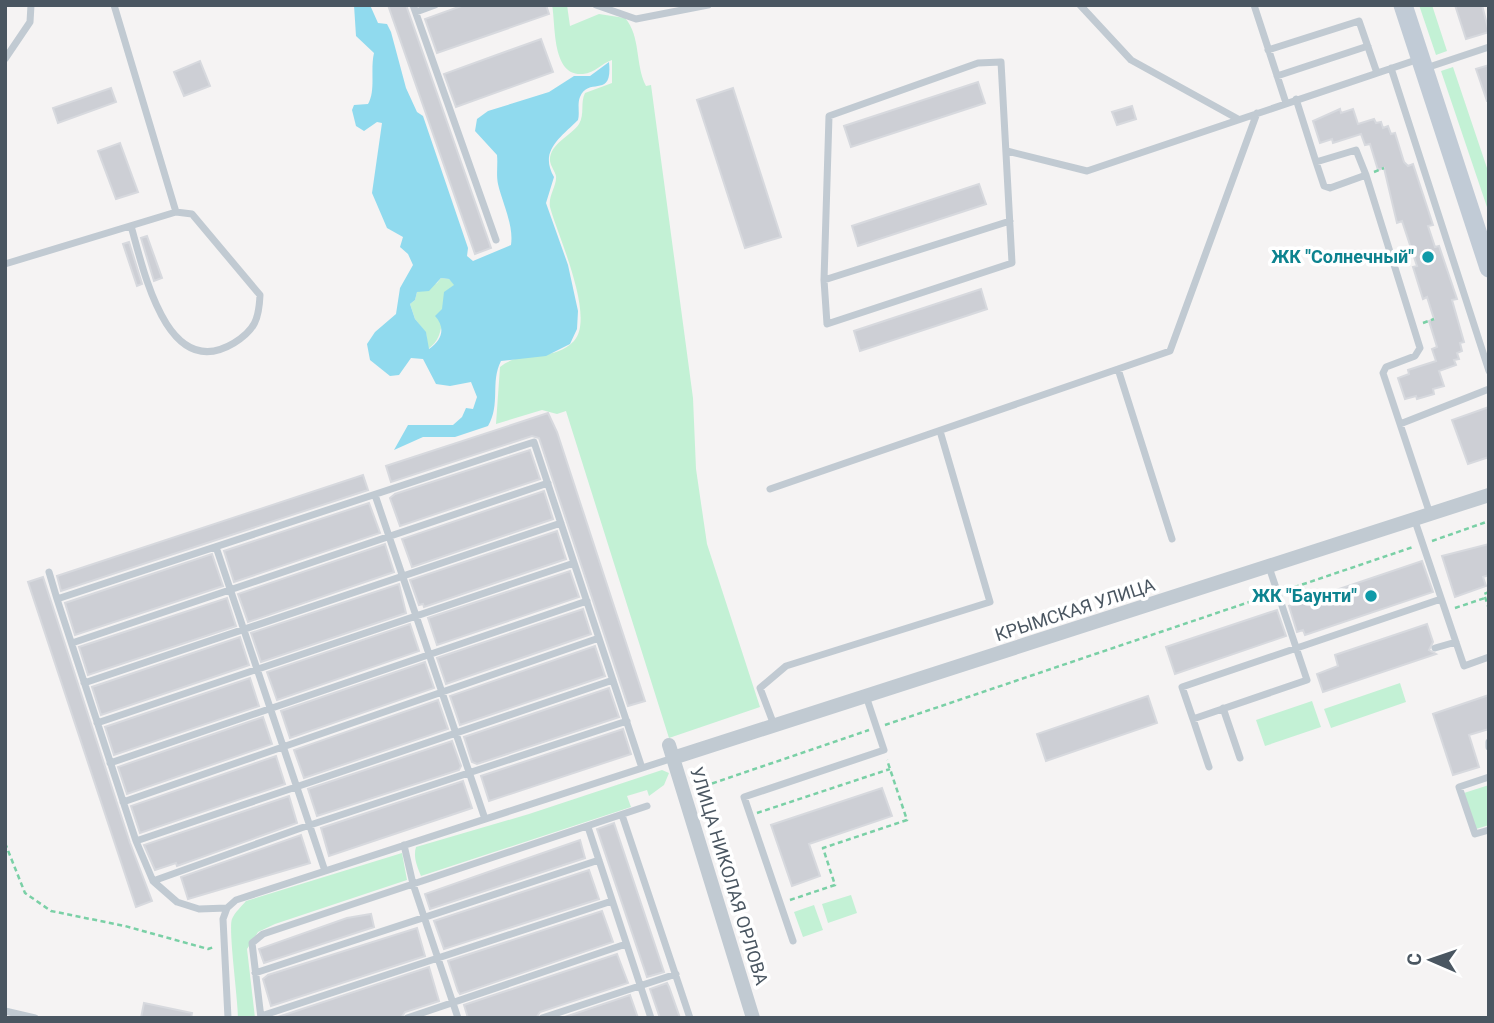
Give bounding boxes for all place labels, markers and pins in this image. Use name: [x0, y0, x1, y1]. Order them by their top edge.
place label: ЖК "Солнечный": [1271, 246, 1414, 267]
marker: ЖК "Солнечный": [1420, 249, 1436, 265]
place label: ЖК "Баунти": [1252, 585, 1357, 606]
marker: ЖК "Баунти": [1363, 588, 1379, 604]

